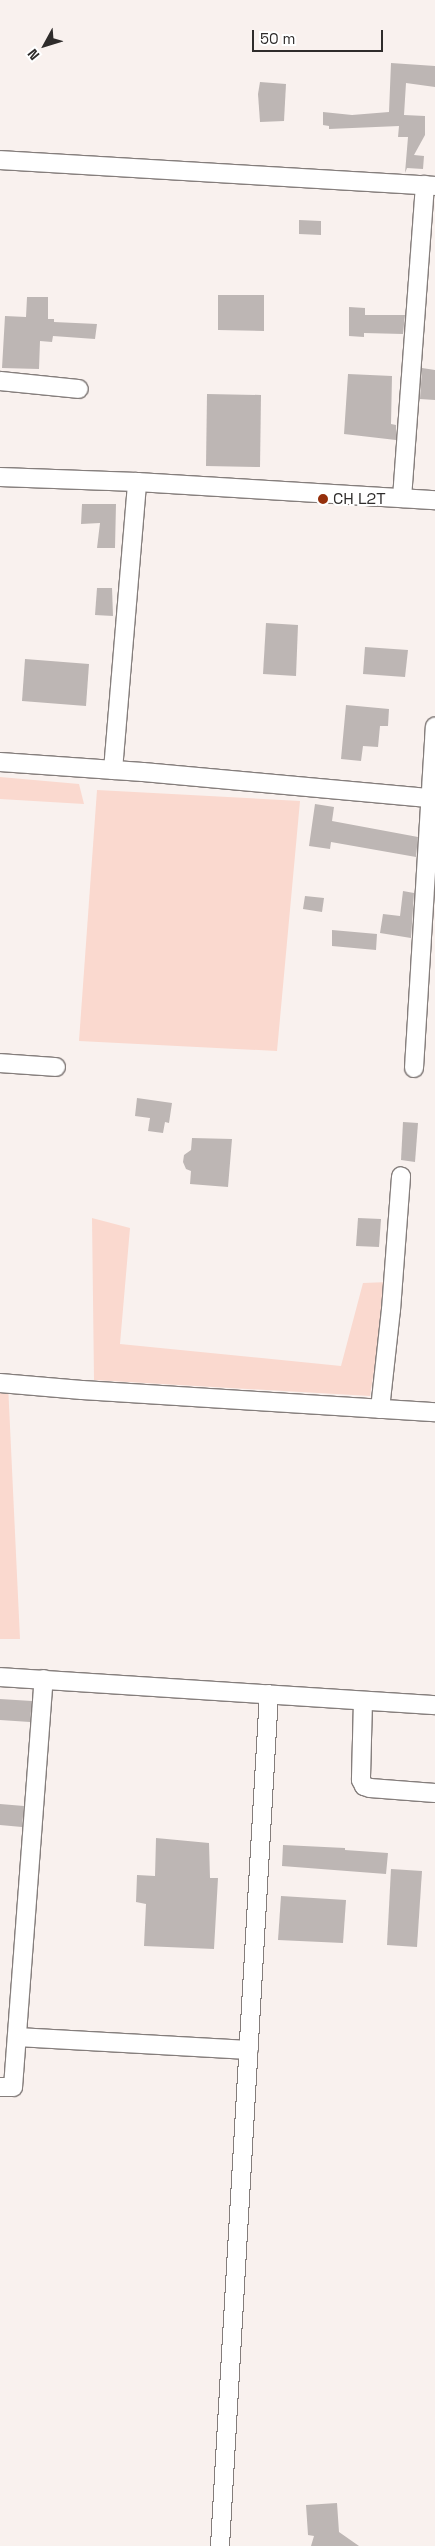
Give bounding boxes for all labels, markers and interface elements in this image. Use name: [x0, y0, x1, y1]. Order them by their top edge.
north arrow: [20, 20, 70, 70]
scale bar: [255, 20, 386, 52]
text: 50 m: [260, 29, 295, 48]
text: N: [23, 45, 43, 64]
place label: CH L2T: [333, 489, 386, 509]
marker: CH L2T: [317, 493, 329, 505]

